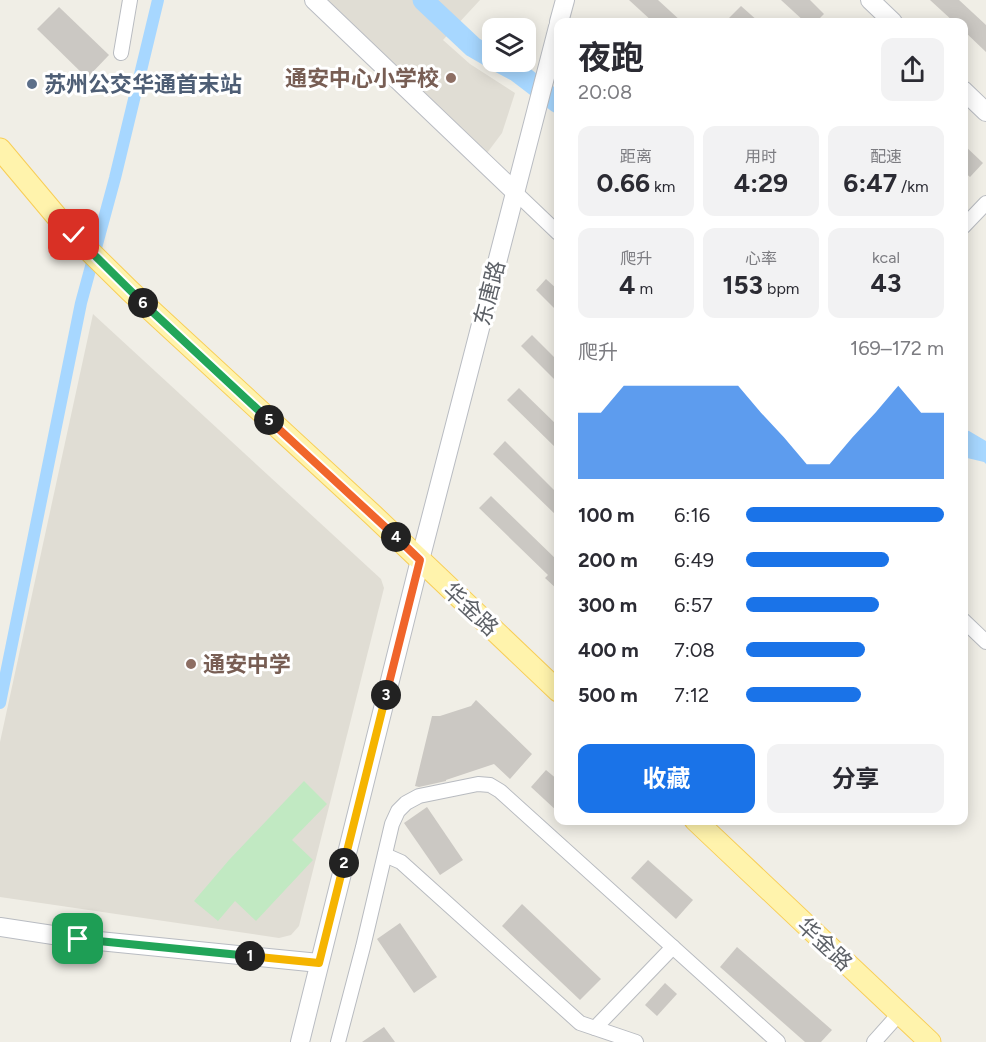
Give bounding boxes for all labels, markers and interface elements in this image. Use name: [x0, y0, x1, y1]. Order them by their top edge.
map controls: [482, 18, 536, 72]
button: layers: [482, 18, 536, 72]
text: 夜跑: [578, 38, 644, 77]
button: share: [881, 38, 944, 101]
place label: 通安中心小学校: [285, 65, 439, 92]
place label: 苏州公交华通首末站: [44, 71, 242, 98]
marker: 通安中心小学校: [444, 71, 458, 85]
marker: 苏州公交华通首末站: [25, 77, 39, 91]
text: 20:08: [578, 80, 632, 104]
text: 距离: [620, 147, 652, 166]
text: 用时: [745, 147, 777, 166]
text: 配速: [870, 147, 902, 166]
text: 0.66: [597, 167, 650, 199]
text: 4:29: [734, 167, 788, 199]
text: 6:47: [843, 167, 897, 199]
text: km: [650, 177, 675, 196]
text: /km: [897, 177, 929, 196]
pin: [48, 209, 99, 260]
icon: check: [57, 218, 90, 251]
text: kcal: [872, 248, 900, 267]
text: 爬升: [620, 249, 652, 268]
text: 心率: [745, 249, 777, 268]
street label: 东唐路: [468, 258, 511, 328]
text: 43: [871, 267, 901, 299]
text: 4: [619, 269, 635, 301]
text: 153: [723, 269, 763, 301]
text: m: [635, 279, 653, 298]
text: bpm: [763, 279, 799, 298]
pin: 6: [128, 288, 158, 318]
text: 6: [138, 293, 148, 312]
text: 169–172 m: [850, 336, 944, 360]
text: 爬升: [578, 340, 618, 364]
pin: 5: [254, 405, 284, 435]
text: 5: [264, 410, 274, 429]
text: 100 m: [578, 503, 635, 527]
text: 6:16: [674, 503, 710, 527]
pin: 4: [381, 522, 411, 552]
text: 4: [391, 527, 401, 546]
text: 200 m: [578, 548, 638, 572]
text: 6:49: [674, 548, 714, 572]
street label: 华金路: [437, 577, 504, 642]
text: 300 m: [578, 593, 637, 617]
text: 6:57: [674, 593, 713, 617]
text: 400 m: [578, 638, 639, 662]
text: 7:08: [674, 638, 715, 662]
place label: 通安中学: [203, 651, 291, 678]
marker: 通安中学: [184, 657, 198, 671]
pin: 3: [371, 680, 401, 710]
text: 500 m: [578, 683, 638, 707]
text: 7:12: [674, 683, 709, 707]
text: 3: [382, 685, 390, 704]
button: 收藏: [578, 744, 755, 813]
button: 分享: [767, 744, 944, 813]
pin: 2: [329, 848, 359, 878]
text: 2: [339, 853, 349, 872]
street label: 华金路: [791, 912, 858, 977]
pin: [52, 913, 103, 964]
icon: arrive: [61, 922, 94, 955]
pin: 1: [235, 941, 265, 971]
text: 1: [247, 946, 253, 965]

